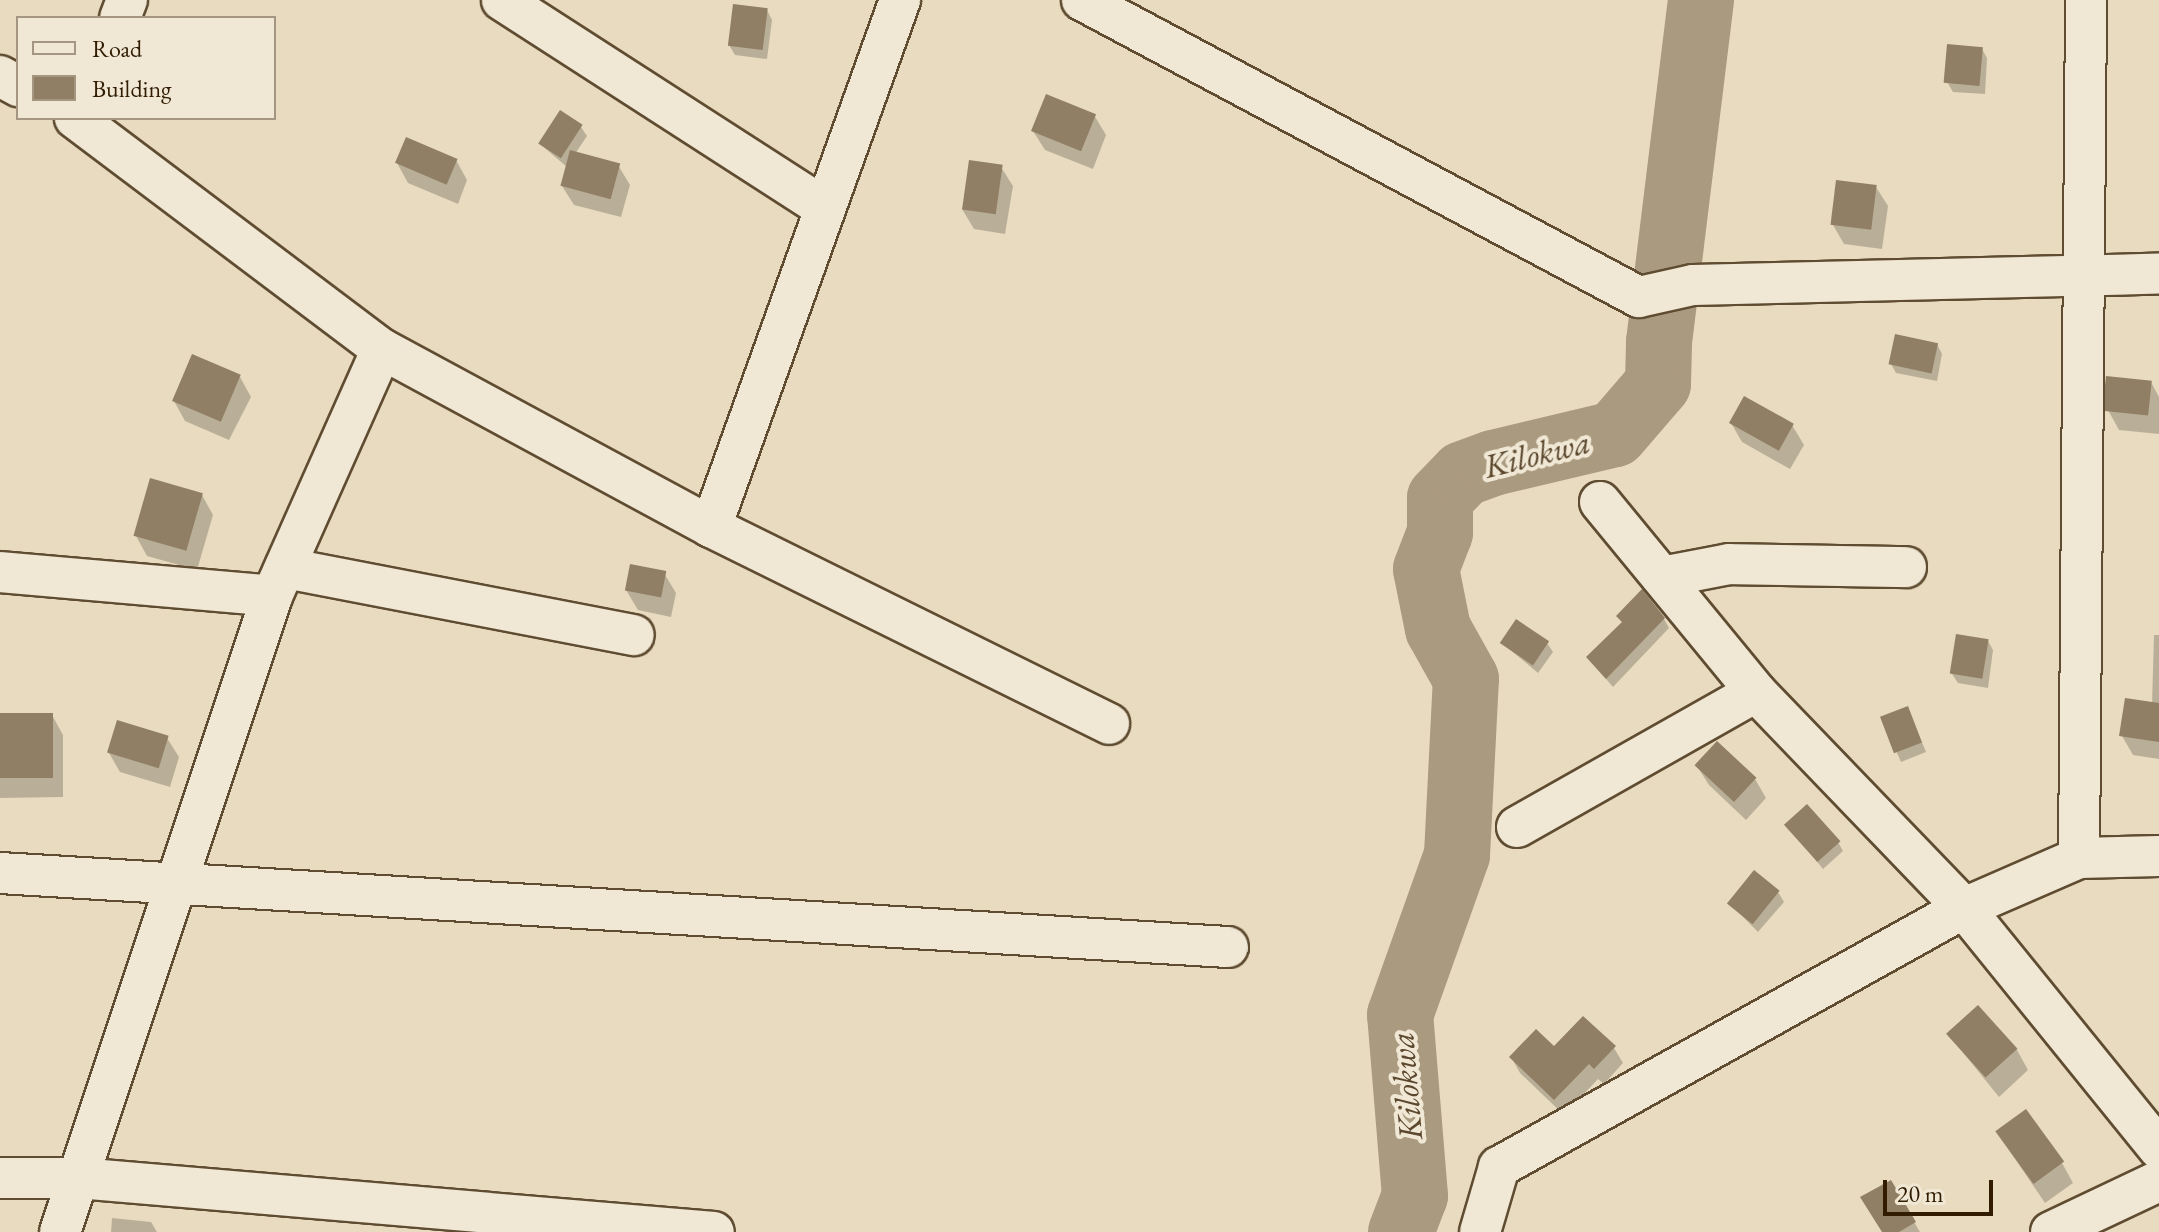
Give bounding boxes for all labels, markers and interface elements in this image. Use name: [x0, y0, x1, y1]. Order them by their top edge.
legend: [16, 16, 276, 120]
text: Road: [92, 33, 142, 64]
text: Building: [92, 73, 172, 104]
water label: Kilokwa: [1480, 421, 1594, 487]
water label: Kilokwa: [1381, 1030, 1431, 1142]
scale bar: [1887, 1164, 1997, 1214]
text: 20 m: [1897, 1178, 1944, 1209]

